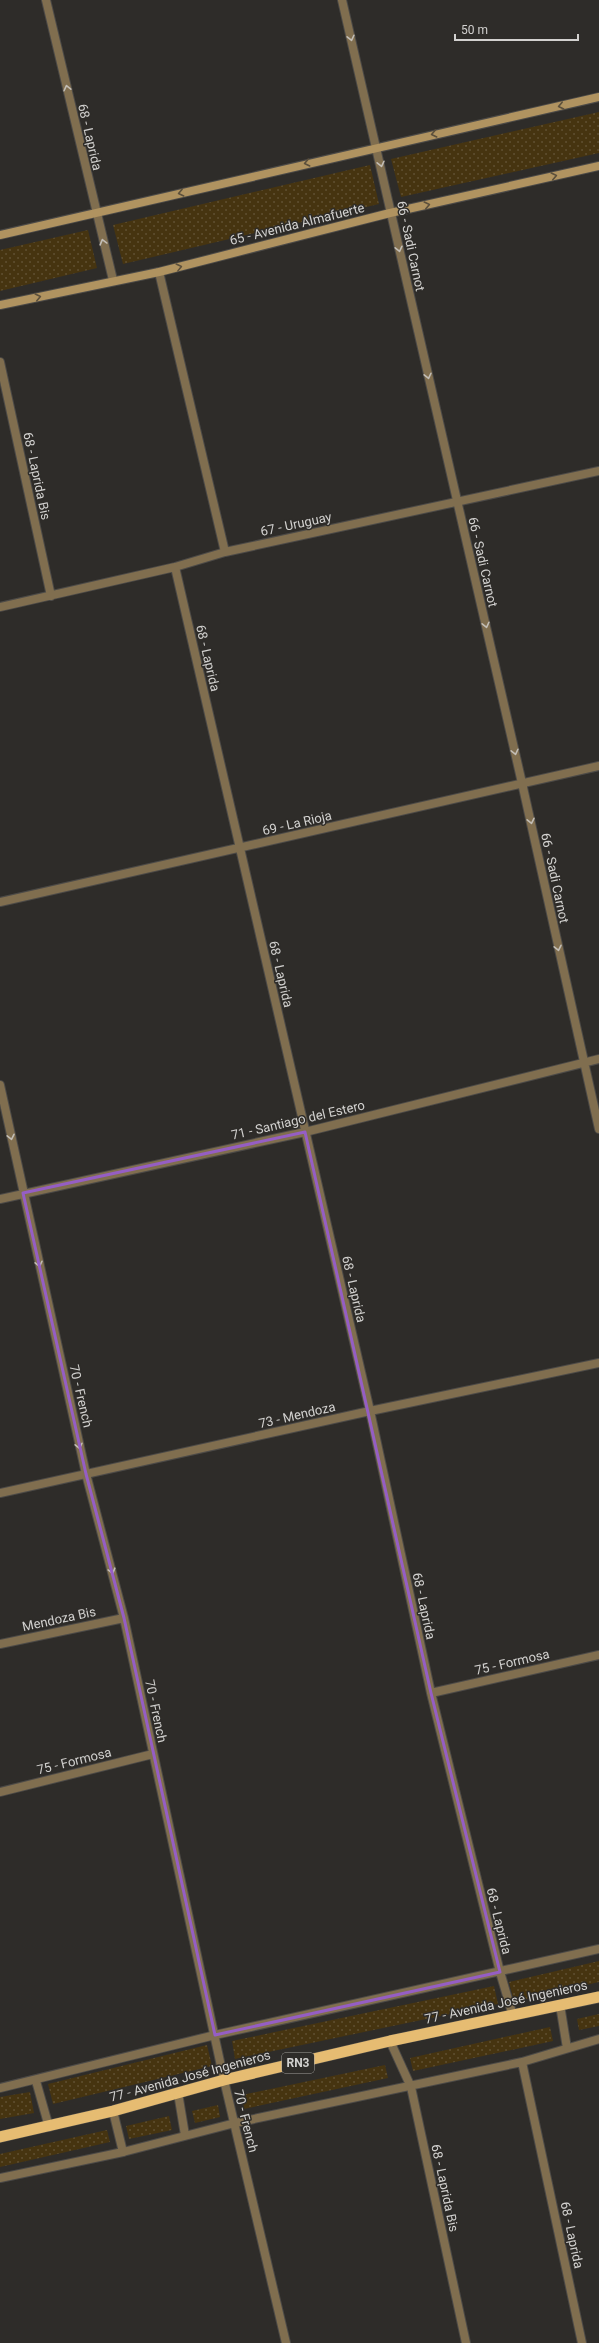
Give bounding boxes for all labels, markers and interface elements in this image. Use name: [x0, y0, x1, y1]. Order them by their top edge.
scale bar: [455, 16, 578, 42]
text: 50 m: [461, 23, 488, 37]
one-way arrow: [346, 34, 355, 41]
one-way arrow: [63, 85, 71, 92]
one-way arrow: [558, 101, 564, 109]
street label: 68 - Laprida: [75, 102, 105, 172]
one-way arrow: [431, 130, 437, 138]
one-way arrow: [304, 158, 311, 167]
one-way arrow: [376, 161, 384, 168]
one-way arrow: [551, 173, 557, 181]
one-way arrow: [178, 188, 184, 196]
street label: 66 - Sadi Carnot: [394, 199, 428, 293]
street label: 65 - Avenida Almafuerte: [228, 200, 366, 248]
one-way arrow: [424, 201, 430, 209]
one-way arrow: [99, 239, 108, 246]
one-way arrow: [394, 246, 402, 252]
one-way arrow: [175, 263, 182, 272]
one-way arrow: [35, 293, 41, 301]
one-way arrow: [423, 373, 431, 379]
street label: 68 - Laprida Bis: [20, 431, 54, 521]
street label: 67 - Uruguay: [259, 509, 333, 539]
street label: 66 - Sadi Carnot: [465, 516, 501, 608]
one-way arrow: [481, 622, 489, 628]
street label: 68 - Laprida: [193, 623, 223, 693]
one-way arrow: [511, 749, 519, 755]
street label: 69 - La Rioja: [261, 808, 333, 838]
one-way arrow: [526, 818, 534, 824]
street label: 66 - Sadi Carnot: [538, 831, 572, 925]
street label: 68 - Laprida: [266, 939, 296, 1009]
one-way arrow: [554, 945, 562, 951]
street label: 71 - Santiago del Estero: [230, 1097, 366, 1143]
one-way arrow: [6, 1134, 15, 1140]
street label: 68 - Laprida: [339, 1254, 369, 1324]
one-way arrow: [34, 1261, 42, 1267]
street label: 70 - French: [66, 1363, 96, 1429]
street label: 73 - Mendoza: [257, 1399, 337, 1431]
one-way arrow: [75, 1442, 83, 1449]
one-way arrow: [107, 1568, 115, 1575]
street label: 68 - Laprida: [410, 1571, 438, 1641]
street label: Mendoza Bis: [21, 1604, 97, 1634]
street label: 75 - Formosa: [473, 1646, 551, 1678]
street label: 70 - French: [142, 1678, 170, 1744]
street label: 75 - Formosa: [35, 1745, 113, 1777]
street label: 68 - Laprida: [483, 1886, 515, 1956]
street label: 77 - Avenida José Ingenieros: [423, 1977, 589, 2027]
street label: 77 - Avenida José Ingenieros: [108, 2047, 272, 2105]
road number: RN3: [282, 2053, 314, 2073]
street label: 70 - French: [231, 2088, 261, 2154]
street label: 68 - Laprida Bis: [428, 2143, 462, 2233]
street label: 68 - Laprida: [558, 2200, 586, 2270]

